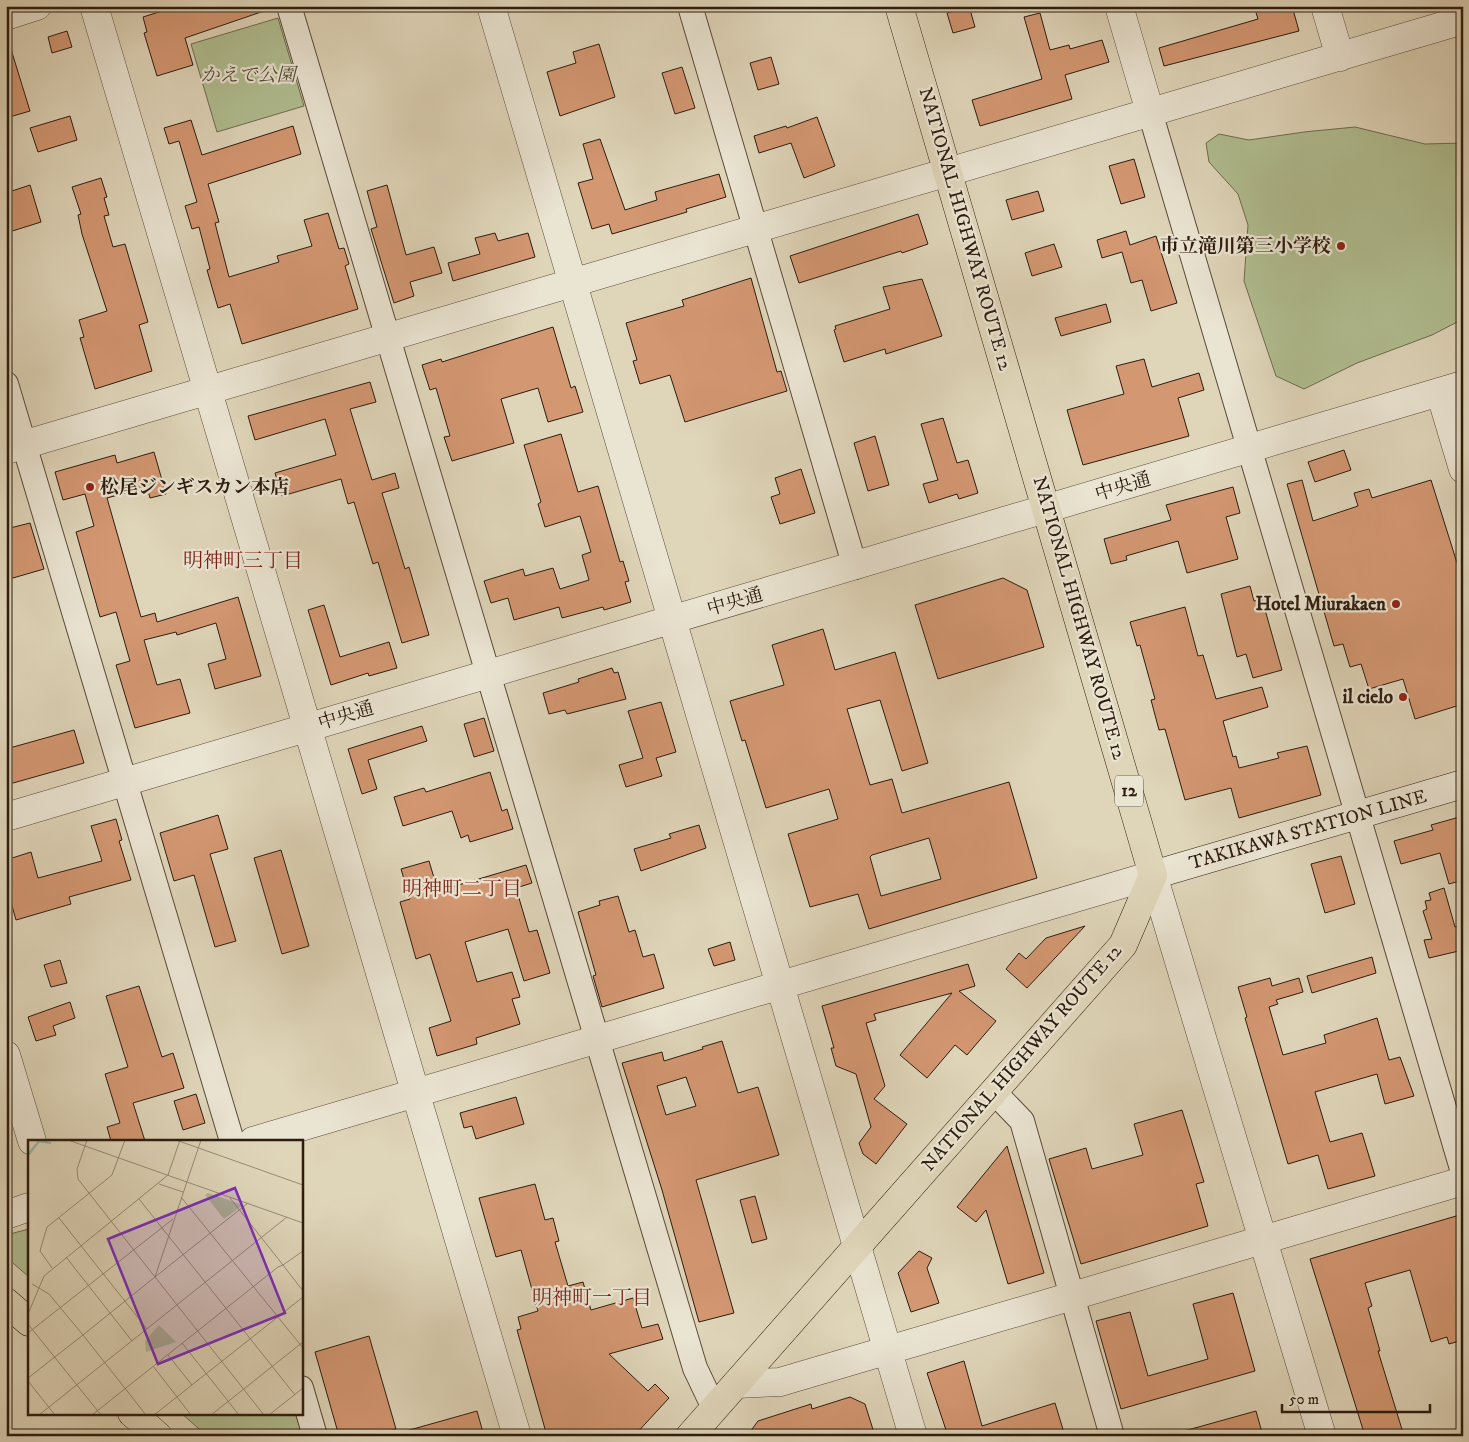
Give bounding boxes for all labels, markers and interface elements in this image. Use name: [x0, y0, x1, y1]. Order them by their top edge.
park label: かえで公園: [200, 64, 298, 87]
street label: NATIONAL HIGHWAY ROUTE 12: [914, 85, 1017, 374]
place label: 市立滝川第三小学校: [1160, 235, 1331, 258]
marker: 市立滝川第三小学校: [1335, 240, 1347, 252]
street label: 中央通: [1092, 468, 1154, 506]
street label: NATIONAL HIGHWAY ROUTE 12: [1028, 474, 1131, 763]
place label: 松尾ジンギスカン本店: [100, 476, 289, 499]
marker: 松尾ジンギスカン本店: [84, 481, 96, 493]
district label: 明神町三丁目: [183, 549, 303, 574]
street label: 中央通: [704, 583, 766, 621]
place label: Hotel Miurakaen: [1256, 593, 1387, 616]
marker: Hotel Miurakaen: [1390, 598, 1402, 610]
place label: il cielo: [1342, 686, 1393, 709]
marker: il cielo: [1397, 691, 1409, 703]
street label: 中央通: [315, 697, 377, 735]
road number: 12: [1115, 776, 1143, 806]
street label: TAKIKAWA STATION LINE: [1187, 785, 1429, 875]
district label: 明神町二丁目: [402, 877, 522, 902]
street label: NATIONAL HIGHWAY ROUTE 12: [917, 939, 1127, 1176]
inset map: [28, 1140, 302, 1414]
district label: 明神町一丁目: [532, 1286, 652, 1311]
scale bar: [1282, 1382, 1429, 1414]
text: 50 m: [1289, 1390, 1319, 1409]

